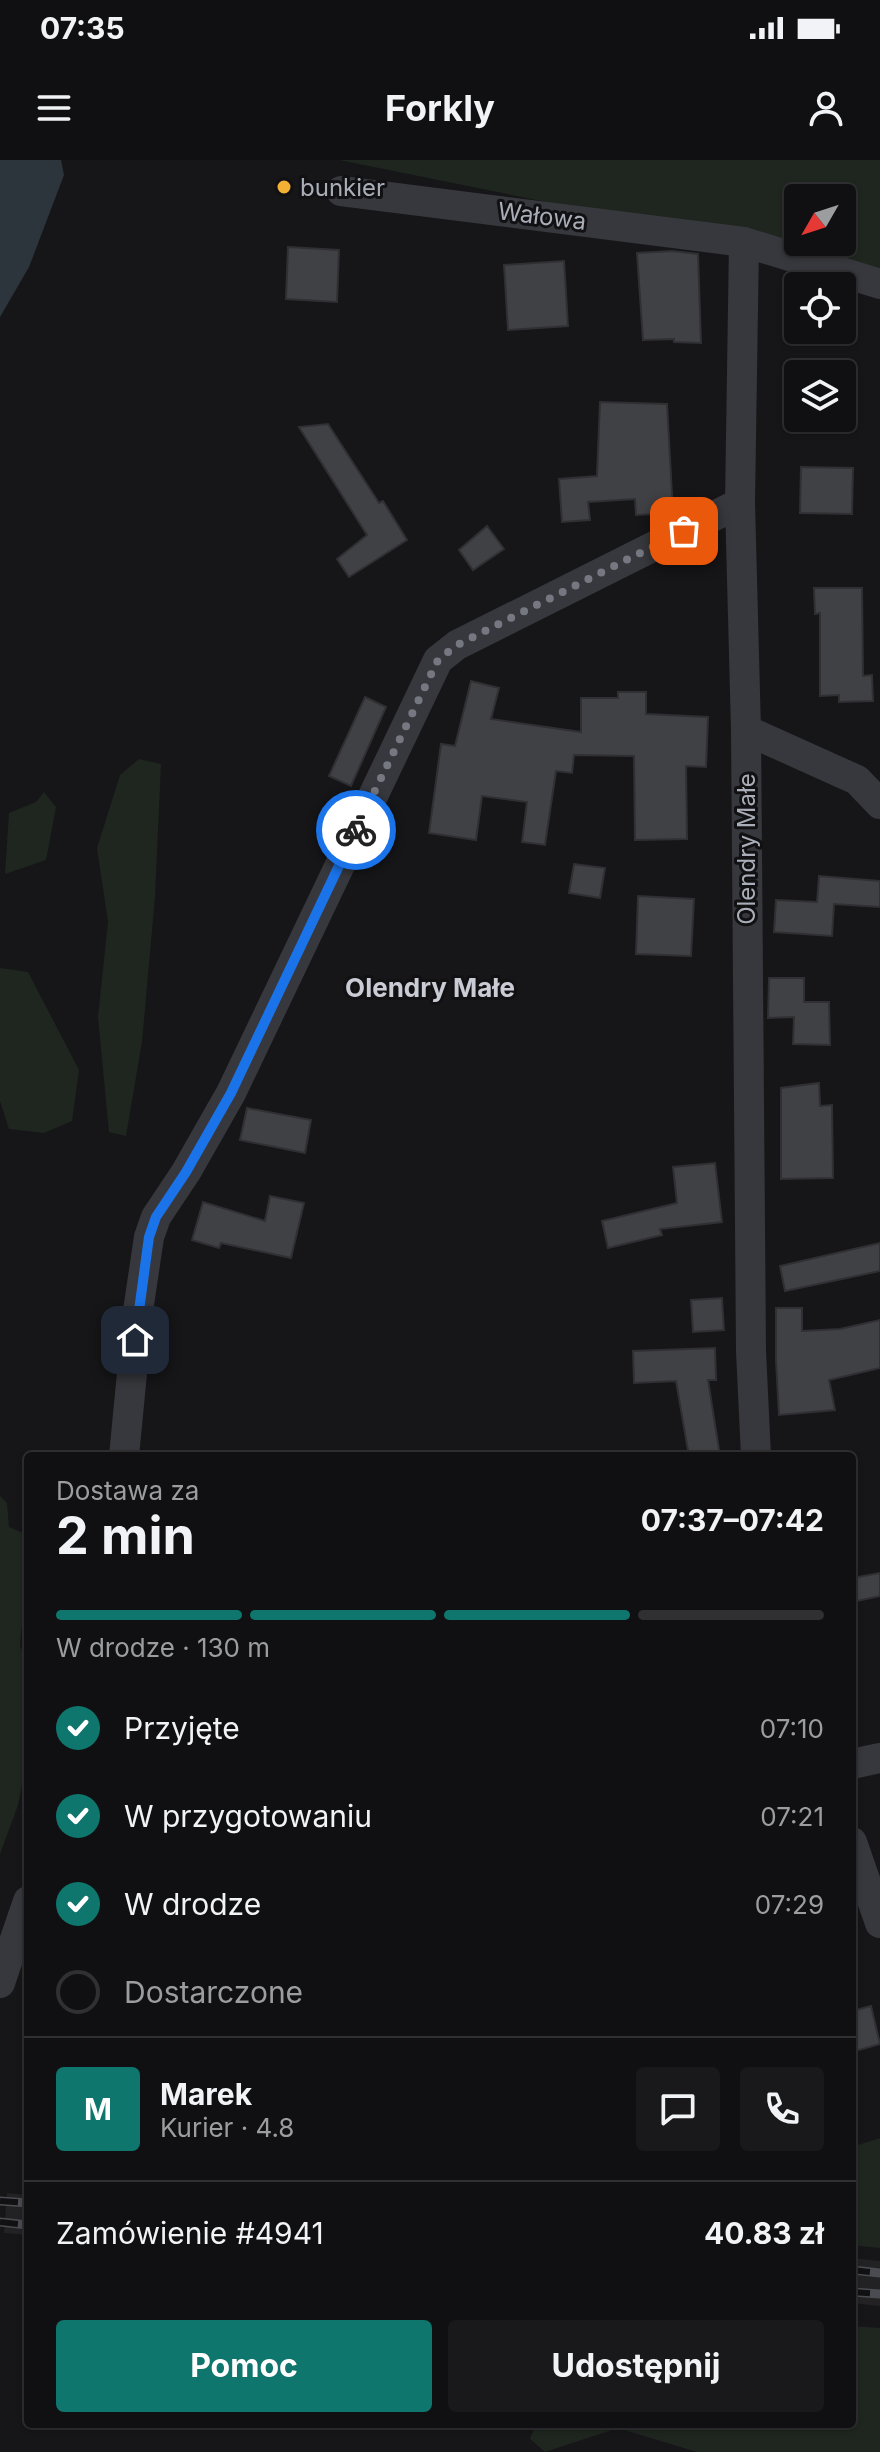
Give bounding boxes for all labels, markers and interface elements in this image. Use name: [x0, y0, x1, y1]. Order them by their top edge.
text: 07:35: [40, 10, 125, 46]
icon: menu: [32, 86, 76, 130]
text: Forkly: [385, 86, 495, 130]
icon: person: [804, 86, 848, 130]
place label: bunkier: [300, 173, 385, 202]
marker: bunkier: [275, 178, 293, 196]
north arrow: [784, 184, 856, 256]
map controls: [784, 184, 856, 432]
street label: Wałowa: [496, 196, 588, 236]
button: locate: [784, 272, 856, 344]
button: layers: [784, 360, 856, 432]
pin: [650, 497, 718, 565]
icon: bag: [662, 509, 706, 553]
street label: Olendry Małe: [732, 773, 761, 925]
courier: [316, 790, 396, 870]
icon: bike: [334, 808, 378, 852]
district label: Olendry Małe: [345, 972, 515, 1003]
pin: [101, 1306, 169, 1374]
icon: home: [113, 1318, 157, 1362]
text: Dostawa za: [56, 1475, 199, 1506]
text: 07:37–07:42: [641, 1502, 824, 1538]
text: 2 min: [56, 1504, 195, 1567]
text: W drodze · 130 m: [56, 1632, 270, 1663]
icon: check: [56, 1706, 100, 1750]
text: Przyjęte: [124, 1710, 240, 1746]
text: 07:10: [760, 1713, 824, 1744]
icon: check: [56, 1794, 100, 1838]
text: W przygotowaniu: [124, 1798, 372, 1834]
text: 07:21: [760, 1801, 824, 1832]
icon: check: [56, 1882, 100, 1926]
text: W drodze: [124, 1886, 261, 1922]
text: 07:29: [755, 1889, 824, 1920]
text: Dostarczone: [124, 1974, 303, 2010]
button: chat: [636, 2067, 720, 2151]
button: phone: [740, 2067, 824, 2151]
text: Marek: [160, 2076, 252, 2112]
text: M: [84, 2091, 112, 2127]
text: Kurier · 4.8: [160, 2112, 294, 2143]
text: Zamówienie #4941: [56, 2215, 324, 2251]
text: 40.83 zł: [704, 2215, 824, 2251]
button: Pomoc: [56, 2320, 432, 2412]
button: Udostępnij: [448, 2320, 824, 2412]

